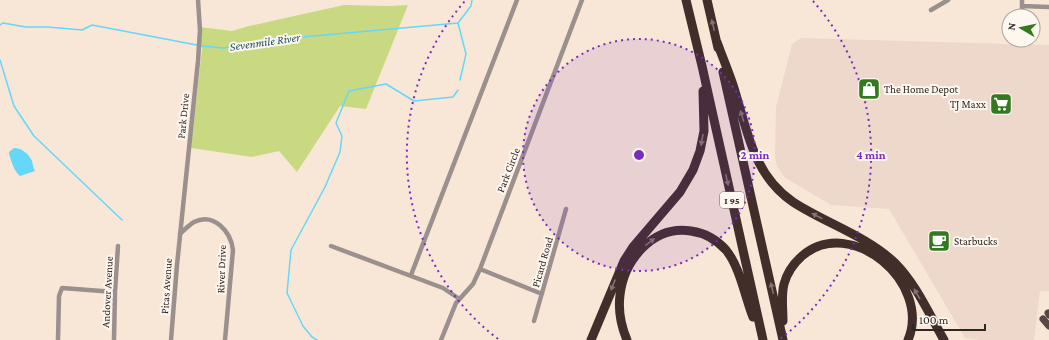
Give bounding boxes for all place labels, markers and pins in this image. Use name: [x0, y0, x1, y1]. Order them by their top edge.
shop icon: The Home Depot: [856, 76, 882, 102]
place label: The Home Depot: [884, 83, 959, 96]
supermarket icon: TJ Maxx: [988, 91, 1014, 117]
place label: TJ Maxx: [950, 98, 986, 111]
centre of rings: [632, 148, 646, 162]
cafe icon: Starbucks: [926, 228, 952, 254]
place label: Starbucks: [954, 235, 997, 247]

